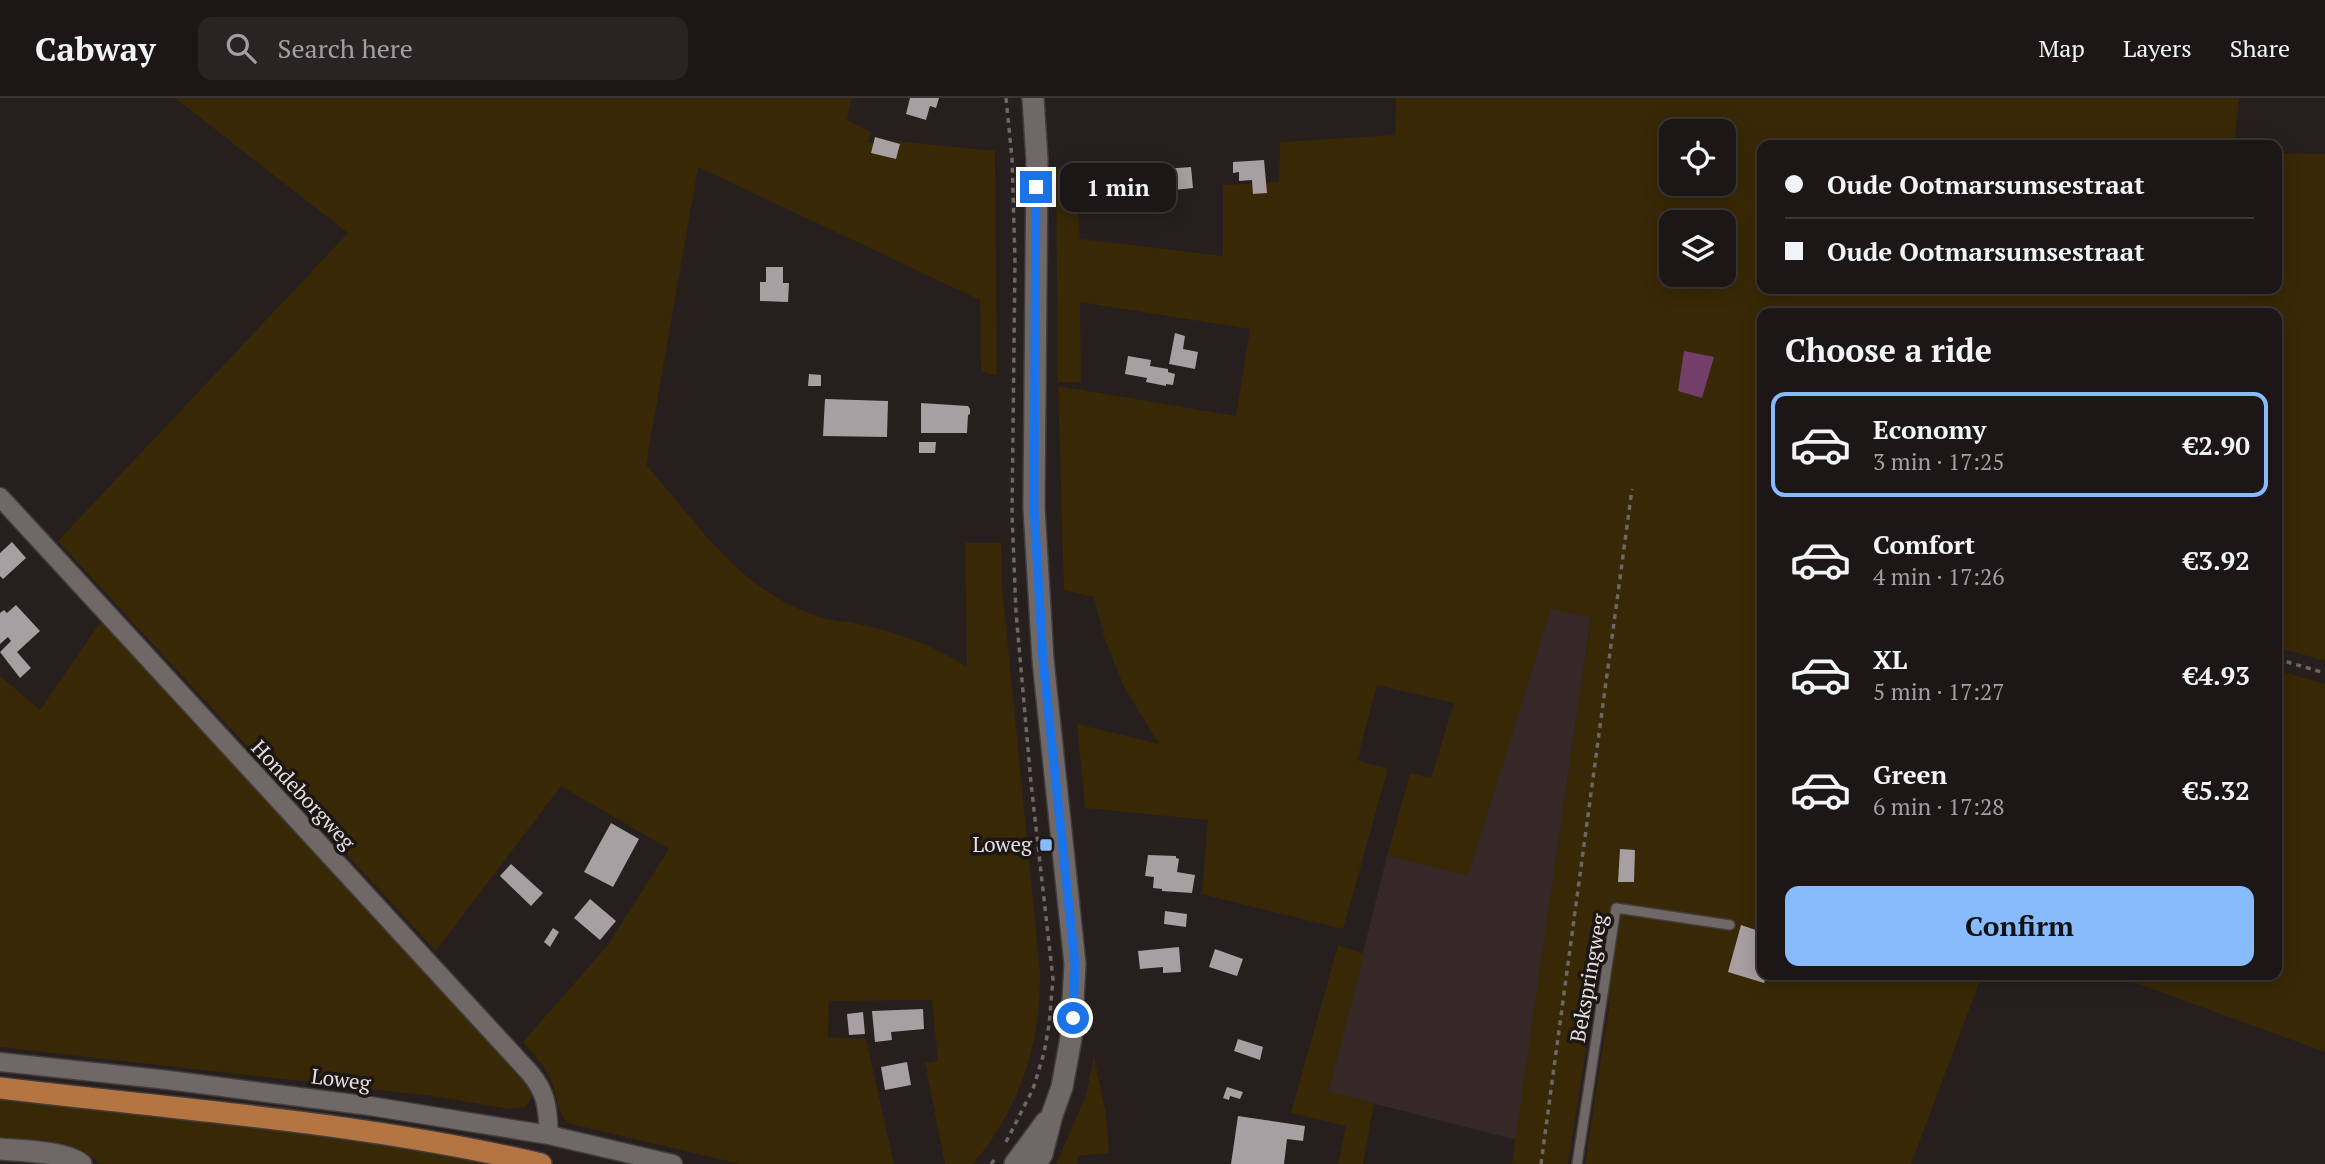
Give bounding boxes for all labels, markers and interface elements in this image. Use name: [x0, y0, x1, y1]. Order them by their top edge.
search box: [198, 17, 688, 80]
text: Cabway: [35, 27, 156, 70]
icon: search: [222, 29, 260, 67]
text: Search here: [278, 31, 413, 65]
text: Map: [2038, 32, 2085, 64]
text: Layers: [2123, 32, 2192, 64]
text: Share: [2230, 32, 2290, 64]
map controls: [1659, 119, 1736, 287]
button: locate: [1659, 119, 1736, 196]
callout: 1 min: [1060, 162, 1176, 212]
text: Oude Ootmarsumsestraat: [1827, 167, 2145, 201]
route end: [1020, 171, 1052, 203]
text: 1 min: [1087, 172, 1149, 203]
button: layers: [1659, 210, 1736, 287]
text: Oude Ootmarsumsestraat: [1827, 234, 2145, 268]
text: Choose a ride: [1785, 329, 1992, 371]
text: Economy: [1873, 412, 1986, 446]
icon: car: [1789, 413, 1852, 476]
text: €2.90: [2184, 428, 2250, 462]
text: 3 min · 17:25: [1873, 446, 2005, 477]
text: Comfort: [1873, 527, 1975, 561]
icon: car: [1789, 528, 1852, 591]
text: €3.92: [2184, 543, 2250, 577]
text: 4 min · 17:26: [1873, 561, 2005, 592]
text: XL: [1873, 642, 1907, 676]
icon: car: [1789, 643, 1852, 706]
text: €4.93: [2184, 658, 2250, 692]
text: 5 min · 17:27: [1873, 676, 2005, 707]
street label: Hondeborgweg: [246, 733, 362, 856]
text: Green: [1873, 757, 1947, 791]
icon: car: [1789, 758, 1852, 821]
text: €5.32: [2184, 773, 2250, 807]
text: 6 min · 17:28: [1873, 791, 2005, 822]
place label: Loweg: [972, 830, 1033, 858]
marker: Loweg: [1038, 837, 1054, 853]
button: Confirm: [1785, 886, 2254, 966]
street label: Bekspringweg: [1563, 911, 1613, 1044]
route start: [1057, 1002, 1089, 1034]
street label: Loweg: [310, 1061, 373, 1097]

